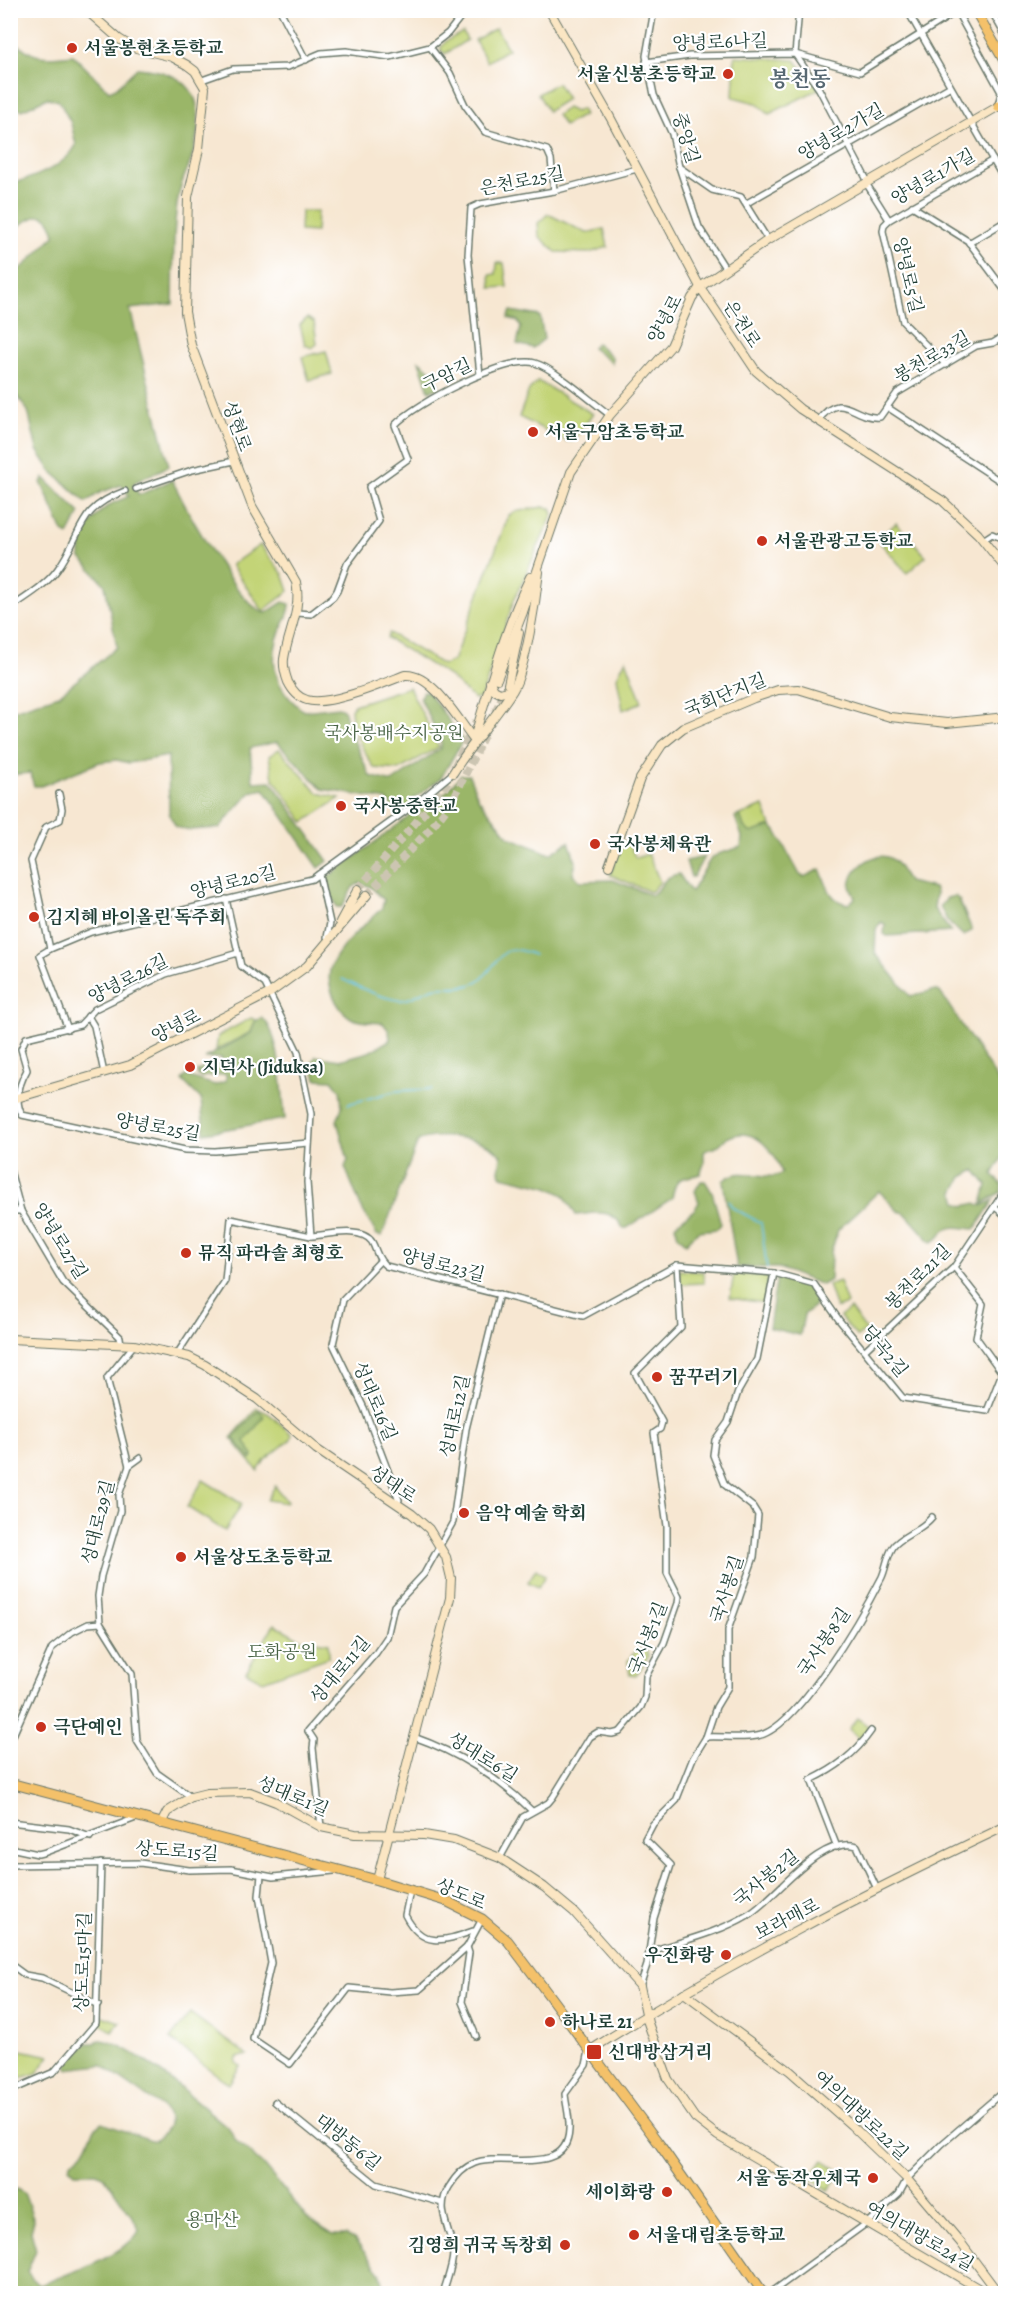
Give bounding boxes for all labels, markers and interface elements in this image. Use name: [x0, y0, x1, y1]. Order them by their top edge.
street label: 양녕로6나길: [672, 28, 768, 56]
place label: 서울봉현초등학교: [84, 36, 224, 60]
marker: 서울봉현초등학교: [65, 41, 79, 55]
place label: 서울신봉초등학교: [577, 62, 717, 86]
district label: 봉천동: [770, 65, 830, 93]
marker: 서울신봉초등학교: [721, 67, 735, 81]
street label: 양녕로2가길: [794, 98, 888, 166]
street label: 중앙길: [667, 110, 705, 166]
street label: 양녕로1가길: [887, 143, 979, 211]
street label: 은천로25길: [478, 161, 566, 201]
street label: 양녕로5길: [888, 235, 928, 315]
street label: 양녕로: [642, 290, 688, 348]
street label: 은천로: [718, 296, 766, 352]
street label: 봉천로33길: [889, 325, 975, 389]
street label: 구암길: [418, 353, 476, 397]
street label: 성현로: [217, 397, 257, 455]
place label: 서울구암초등학교: [545, 420, 685, 444]
marker: 서울구암초등학교: [526, 425, 540, 439]
place label: 서울관광고등학교: [774, 529, 914, 553]
marker: 서울관광고등학교: [755, 534, 769, 548]
street label: 국회단지길: [680, 668, 770, 722]
park label: 국사봉배수지공원: [324, 721, 464, 745]
place label: 국사봉중학교: [353, 794, 458, 818]
marker: 국사봉중학교: [334, 799, 348, 813]
place label: 국사봉체육관: [607, 832, 712, 856]
marker: 국사봉체육관: [588, 837, 602, 851]
street label: 양녕로20길: [188, 860, 278, 904]
place label: 김지혜 바이올린 독주회: [46, 905, 226, 929]
marker: 김지혜 바이올린 독주회: [27, 910, 41, 924]
street label: 양녕로26길: [84, 949, 172, 1009]
street label: 양녕로: [147, 1003, 205, 1049]
place label: 지덕사 (Jiduksa): [202, 1055, 323, 1079]
marker: 지덕사 (Jiduksa): [183, 1060, 197, 1074]
street label: 양녕로25길: [114, 1108, 202, 1146]
street label: 양녕로27길: [27, 1198, 93, 1284]
street label: 봉천로21길: [880, 1239, 956, 1315]
place label: 뮤직 파라솔 최형호: [198, 1241, 344, 1265]
street label: 양녕로23길: [399, 1243, 487, 1287]
marker: 뮤직 파라솔 최형호: [179, 1246, 193, 1260]
street label: 당곡2길: [857, 1320, 913, 1382]
street label: 성대로16길: [348, 1358, 402, 1444]
place label: 꿈꾸러기: [669, 1365, 739, 1389]
marker: 꿈꾸러기: [650, 1370, 664, 1384]
street label: 성대로12길: [435, 1372, 475, 1460]
street label: 성대로: [365, 1459, 421, 1509]
street label: 성대로29길: [76, 1477, 120, 1567]
place label: 음악 예술 학회: [476, 1501, 587, 1525]
marker: 음악 예술 학회: [457, 1506, 471, 1520]
place label: 서울상도초등학교: [193, 1545, 333, 1569]
marker: 서울상도초등학교: [174, 1550, 188, 1564]
street label: 국사봉길: [705, 1552, 749, 1626]
street label: 국사봉1길: [623, 1598, 673, 1678]
street label: 국사봉8길: [792, 1603, 856, 1681]
street label: 성대로11길: [304, 1631, 376, 1709]
park label: 도화공원: [247, 1640, 317, 1664]
place label: 극단예인: [53, 1715, 123, 1739]
marker: 극단예인: [34, 1720, 48, 1734]
street label: 성대로6길: [444, 1726, 522, 1788]
street label: 성대로1길: [253, 1770, 333, 1822]
street label: 상도로15길: [135, 1836, 219, 1866]
street label: 국사봉2길: [728, 1844, 804, 1912]
street label: 상도로: [432, 1873, 490, 1915]
street label: 보라매로: [751, 1893, 823, 1945]
street label: 상도로15마길: [69, 1911, 97, 2013]
place label: 우진화랑: [644, 1943, 715, 1967]
marker: 우진화랑: [719, 1948, 733, 1962]
place label: 하나로 21: [562, 2010, 633, 2034]
marker: 하나로 21: [543, 2015, 557, 2029]
place label: 신대방삼거리: [608, 2040, 712, 2064]
marker: 신대방삼거리: [585, 2043, 603, 2061]
street label: 여의대방로22길: [808, 2065, 914, 2165]
street label: 대방동6길: [310, 2108, 386, 2176]
place label: 서울 동작우체국: [736, 2166, 862, 2190]
marker: 서울 동작우체국: [866, 2171, 880, 2185]
place label: 세이화랑: [585, 2180, 656, 2204]
marker: 세이화랑: [660, 2185, 674, 2199]
street label: 여의대방로24길: [862, 2195, 978, 2277]
park label: 용마산: [186, 2208, 239, 2232]
place label: 서울대림초등학교: [646, 2223, 786, 2247]
marker: 서울대림초등학교: [627, 2228, 641, 2242]
place label: 김영희 귀국 독창회: [408, 2233, 553, 2257]
marker: 김영희 귀국 독창회: [558, 2238, 572, 2252]

